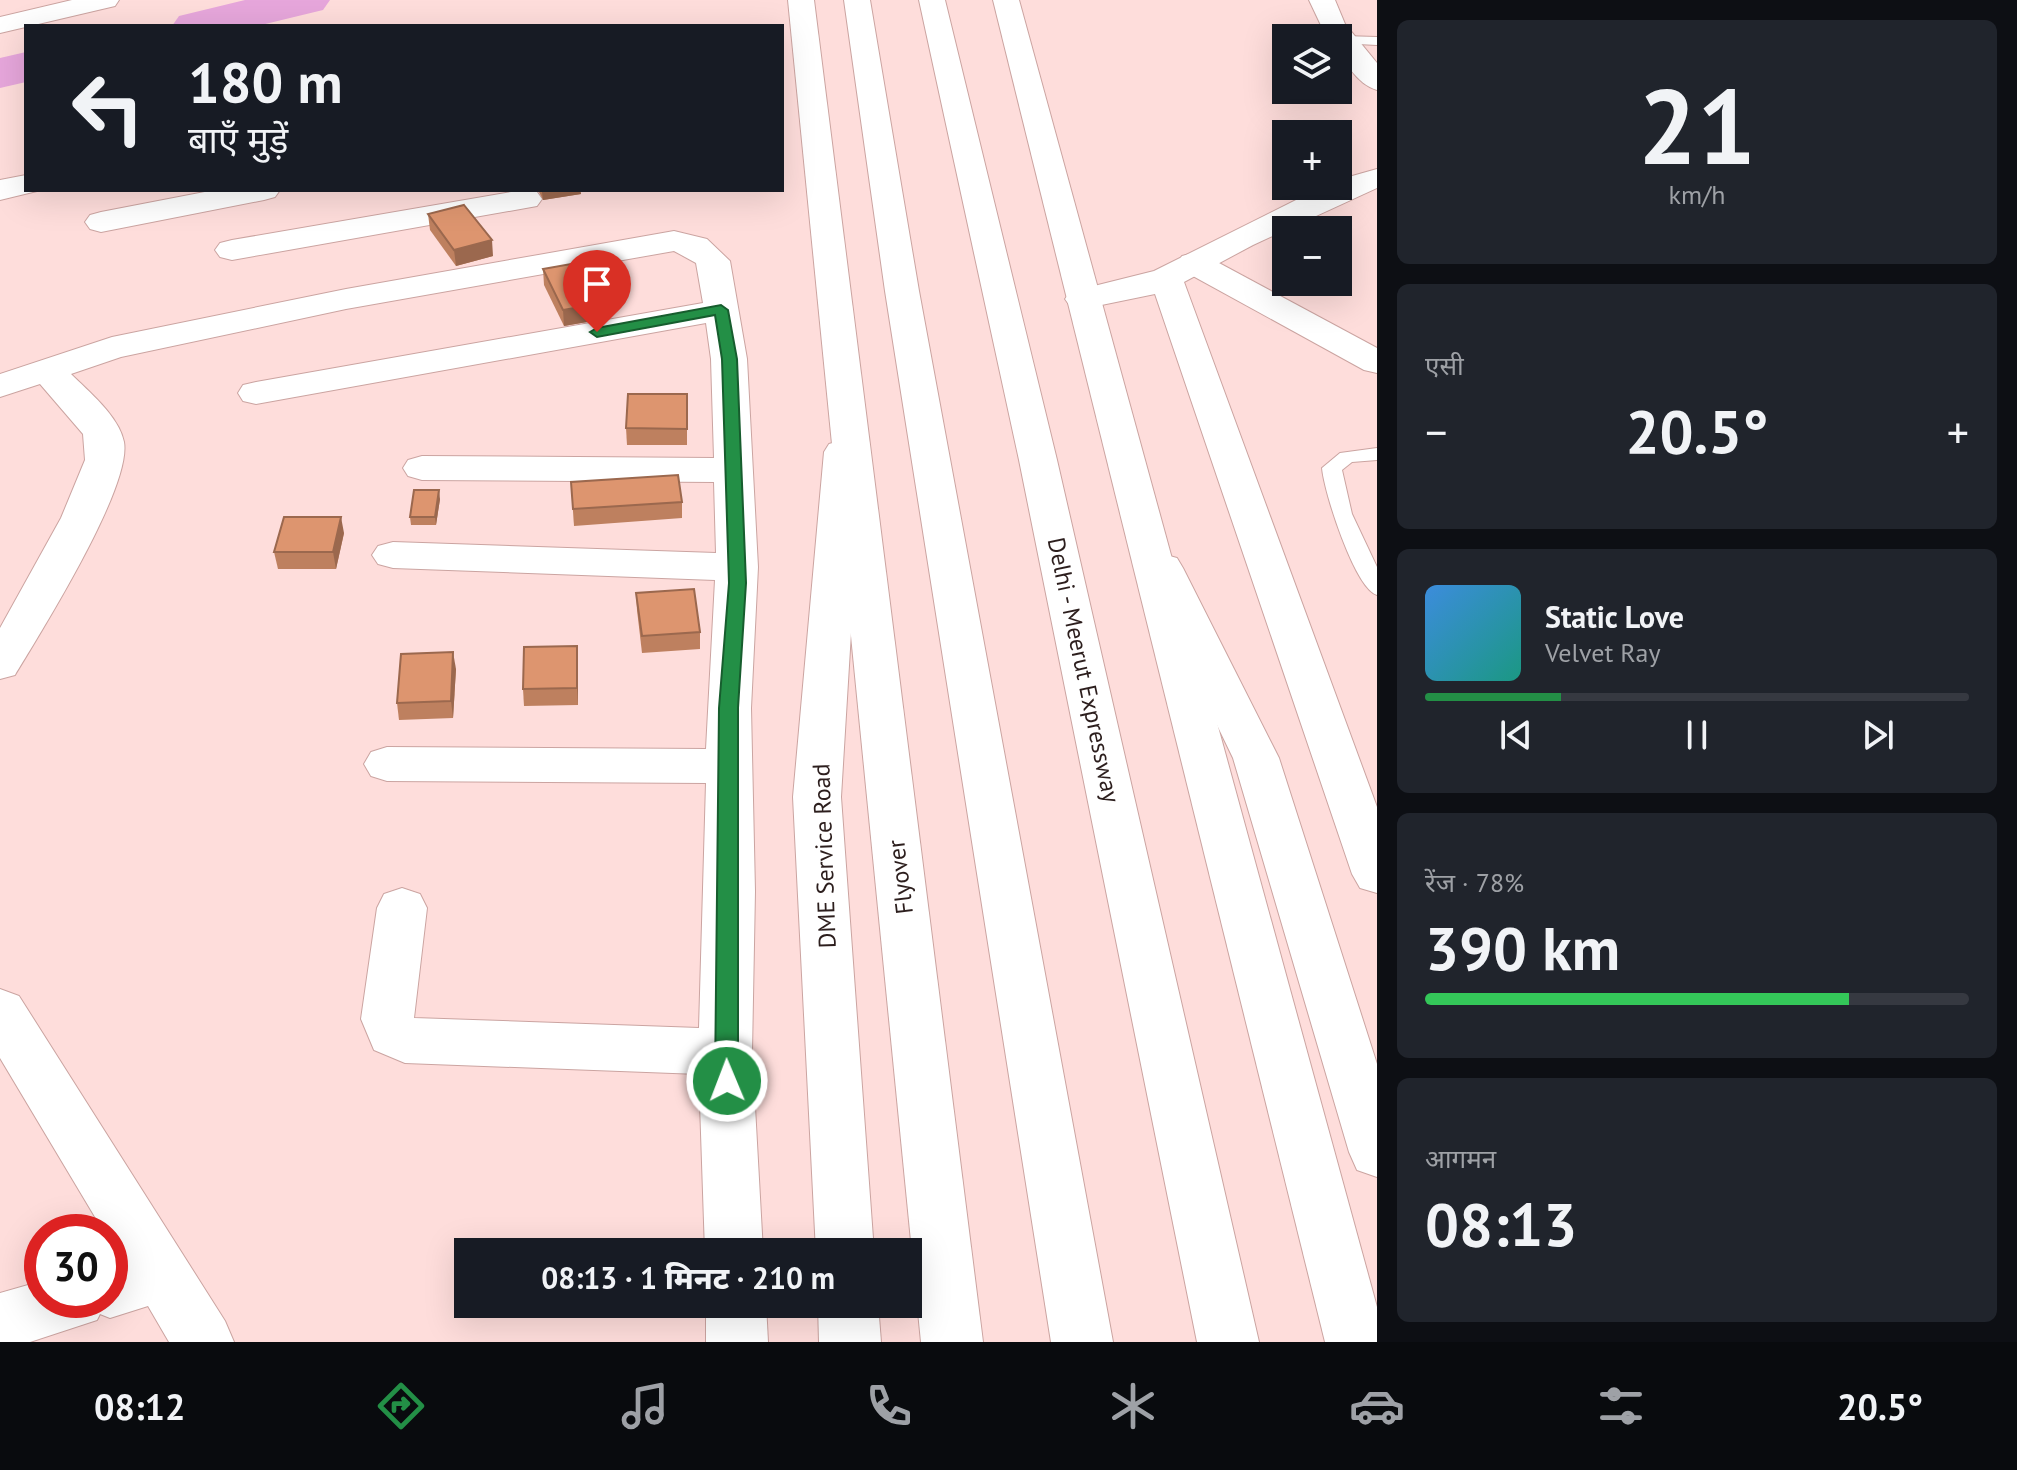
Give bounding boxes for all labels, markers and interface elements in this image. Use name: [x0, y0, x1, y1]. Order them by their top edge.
map controls: [1272, 24, 1352, 296]
button: layers: [1272, 24, 1352, 104]
text: 180 m: [188, 46, 343, 118]
icon: left: [56, 56, 160, 160]
text: 21: [1638, 58, 1756, 193]
text: बाएँ मुड़ें: [188, 116, 288, 163]
button: +: [1272, 120, 1352, 200]
text: km/h: [1669, 178, 1726, 211]
button: −: [1272, 216, 1352, 296]
pin: [563, 250, 631, 332]
icon: arrive: [575, 262, 619, 306]
text: एसी: [1425, 349, 1464, 382]
text: 20.5°: [1625, 392, 1769, 470]
text: −: [1425, 403, 1447, 460]
text: +: [1947, 403, 1969, 460]
street label: Delhi - Meerut Expressway: [1041, 535, 1127, 805]
text: Static Love: [1545, 597, 1684, 636]
text: Velvet Ray: [1545, 636, 1661, 669]
icon: previous: [1494, 713, 1538, 757]
icon: pause: [1675, 713, 1719, 757]
icon: next: [1856, 713, 1900, 757]
street label: DME Service Road: [805, 763, 843, 949]
street label: Flyover: [880, 838, 920, 916]
text: रेंज · 78%: [1425, 866, 1524, 899]
text: 390 km: [1425, 909, 1620, 987]
position arrow: [685, 1039, 769, 1123]
text: आगमन: [1425, 1142, 1496, 1175]
text: 08:13: [1425, 1185, 1577, 1263]
speed limit sign: 30: [24, 1214, 128, 1318]
text: 08:13 · 1 मिनट · 210 m: [541, 1258, 835, 1297]
icon: directions: [373, 1378, 429, 1434]
icon: music: [617, 1378, 673, 1434]
icon: phone: [861, 1378, 917, 1434]
icon: climate: [1105, 1378, 1161, 1434]
icon: car: [1349, 1378, 1405, 1434]
icon: filters: [1593, 1378, 1649, 1434]
text: 08:12: [94, 1383, 185, 1430]
text: 20.5°: [1837, 1383, 1923, 1430]

